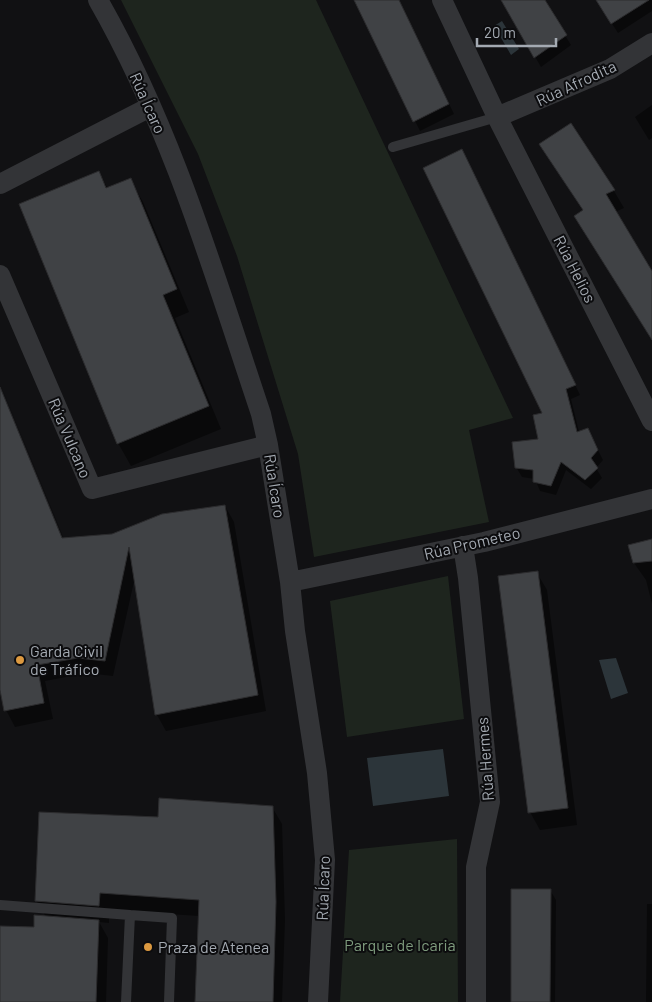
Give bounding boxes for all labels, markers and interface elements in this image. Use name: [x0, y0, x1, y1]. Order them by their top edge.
scale bar: [477, 15, 556, 47]
text: 20 m: [484, 23, 516, 41]
street label: Rúa Afrodita: [533, 56, 619, 109]
street label: Rúa Ícaro: [127, 69, 170, 136]
street label: Rúa Helios: [550, 232, 600, 306]
street label: Rúa Vulcano: [45, 395, 96, 481]
street label: Rúa Ícaro: [261, 452, 290, 519]
street label: Rúa Prometeo: [422, 522, 522, 563]
place label: Garda Civil de Tráfico: [30, 641, 103, 678]
marker: Garda Civil de Tráfico: [14, 654, 26, 666]
street label: Rúa Hermes: [472, 717, 497, 802]
street label: Rúa Ícaro: [312, 855, 333, 921]
park label: Parque de Icaria: [344, 935, 456, 954]
place label: Praza de Atenea: [158, 937, 269, 956]
marker: Praza de Atenea: [142, 941, 154, 953]

